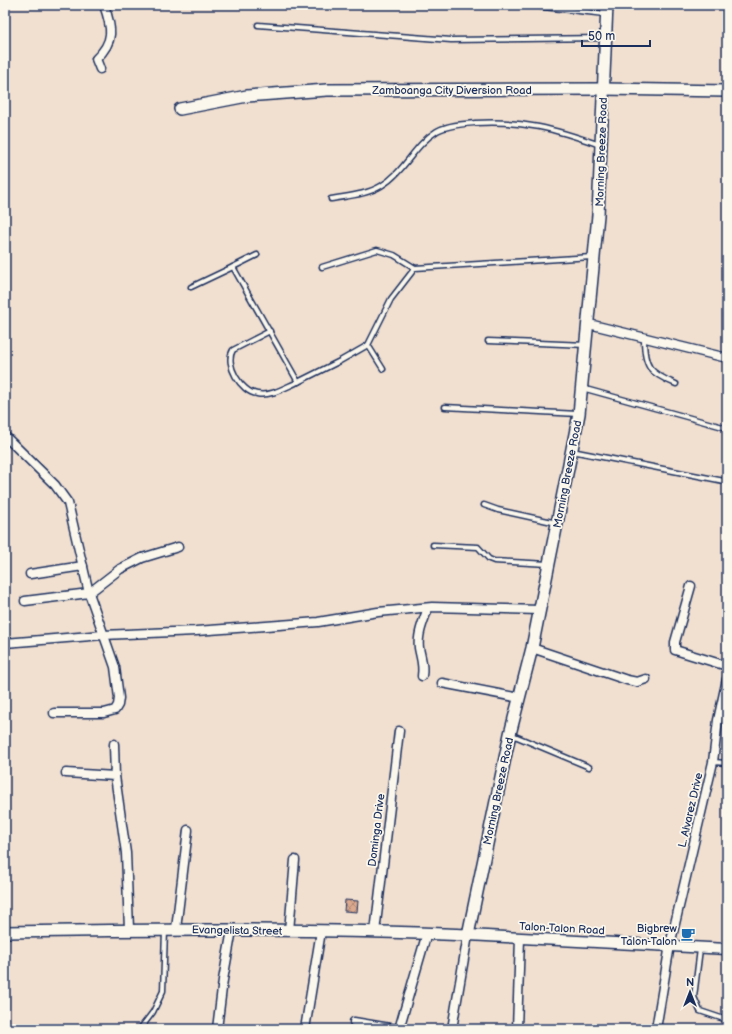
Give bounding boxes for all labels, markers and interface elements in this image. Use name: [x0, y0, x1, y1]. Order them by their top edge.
scale bar: [582, 22, 650, 48]
text: 50 m: [588, 29, 615, 44]
street label: Zamboanga City Diversion Road: [371, 84, 532, 97]
street label: Morning Breeze Road: [593, 97, 610, 207]
street label: Morning Breeze Road: [551, 419, 584, 529]
street label: Morning Breeze Road: [481, 736, 516, 846]
street label: L. Alvarez Drive: [676, 771, 706, 849]
street label: Dominga Drive: [366, 792, 387, 867]
street label: Talon-Talon Road: [519, 920, 605, 937]
place label: Bigbrew Talon-Talon: [621, 922, 678, 948]
street label: Evangelista Street: [192, 923, 283, 938]
cafe icon: Bigbrew Talon-Talon: [680, 926, 696, 942]
north arrow: [670, 972, 710, 1012]
text: N: [686, 976, 694, 989]

